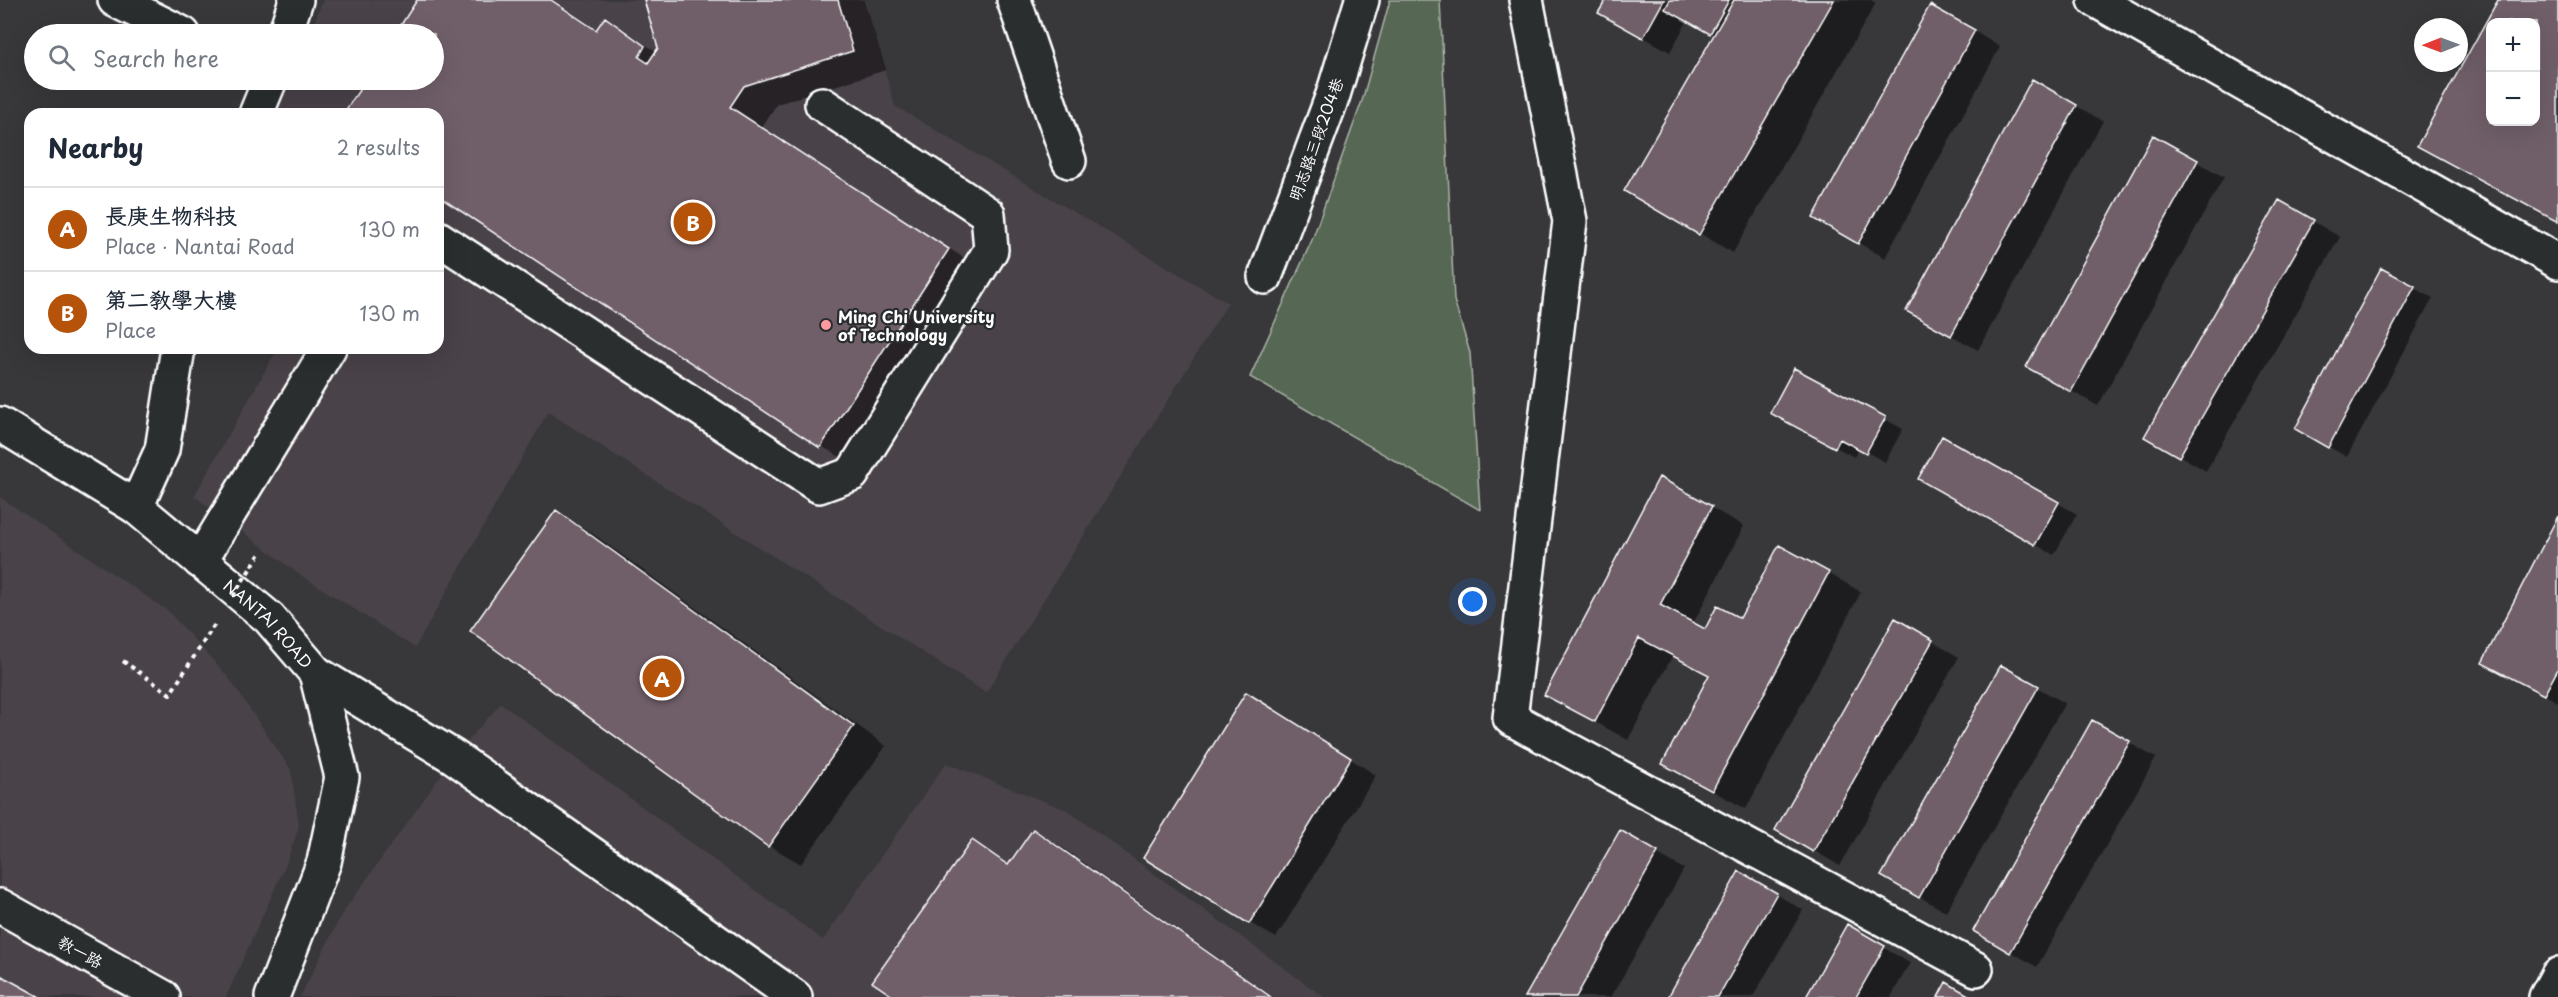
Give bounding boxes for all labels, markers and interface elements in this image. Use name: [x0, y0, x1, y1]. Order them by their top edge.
north arrow: [2414, 18, 2468, 72]
map controls: [2486, 18, 2540, 126]
button: +: [2486, 18, 2540, 72]
search box: [24, 24, 444, 90]
icon: search: [45, 41, 78, 74]
text: Search here: [93, 41, 219, 74]
button: −: [2486, 72, 2540, 126]
street label: 明志路三段204巷: [1282, 74, 1348, 204]
text: Nearby: [48, 128, 143, 167]
text: 2 results: [337, 132, 420, 162]
text: 長庚生物科技: [105, 198, 237, 231]
pin: B: [674, 200, 712, 244]
text: A: [60, 214, 75, 244]
text: 130 m: [360, 214, 420, 244]
text: Place · Nantai Road: [105, 231, 295, 261]
text: 第二教學大樓: [105, 282, 237, 315]
text: B: [61, 298, 74, 328]
text: 130 m: [360, 298, 420, 328]
place label: Ming Chi University of Technology: [838, 304, 995, 346]
text: Place: [105, 315, 156, 345]
marker: Ming Chi University of Technology: [819, 318, 833, 332]
street label: NANTAI ROAD: [219, 573, 319, 673]
your location: [1458, 587, 1487, 616]
pin: A: [642, 656, 682, 700]
street label: 教一路: [54, 929, 108, 973]

